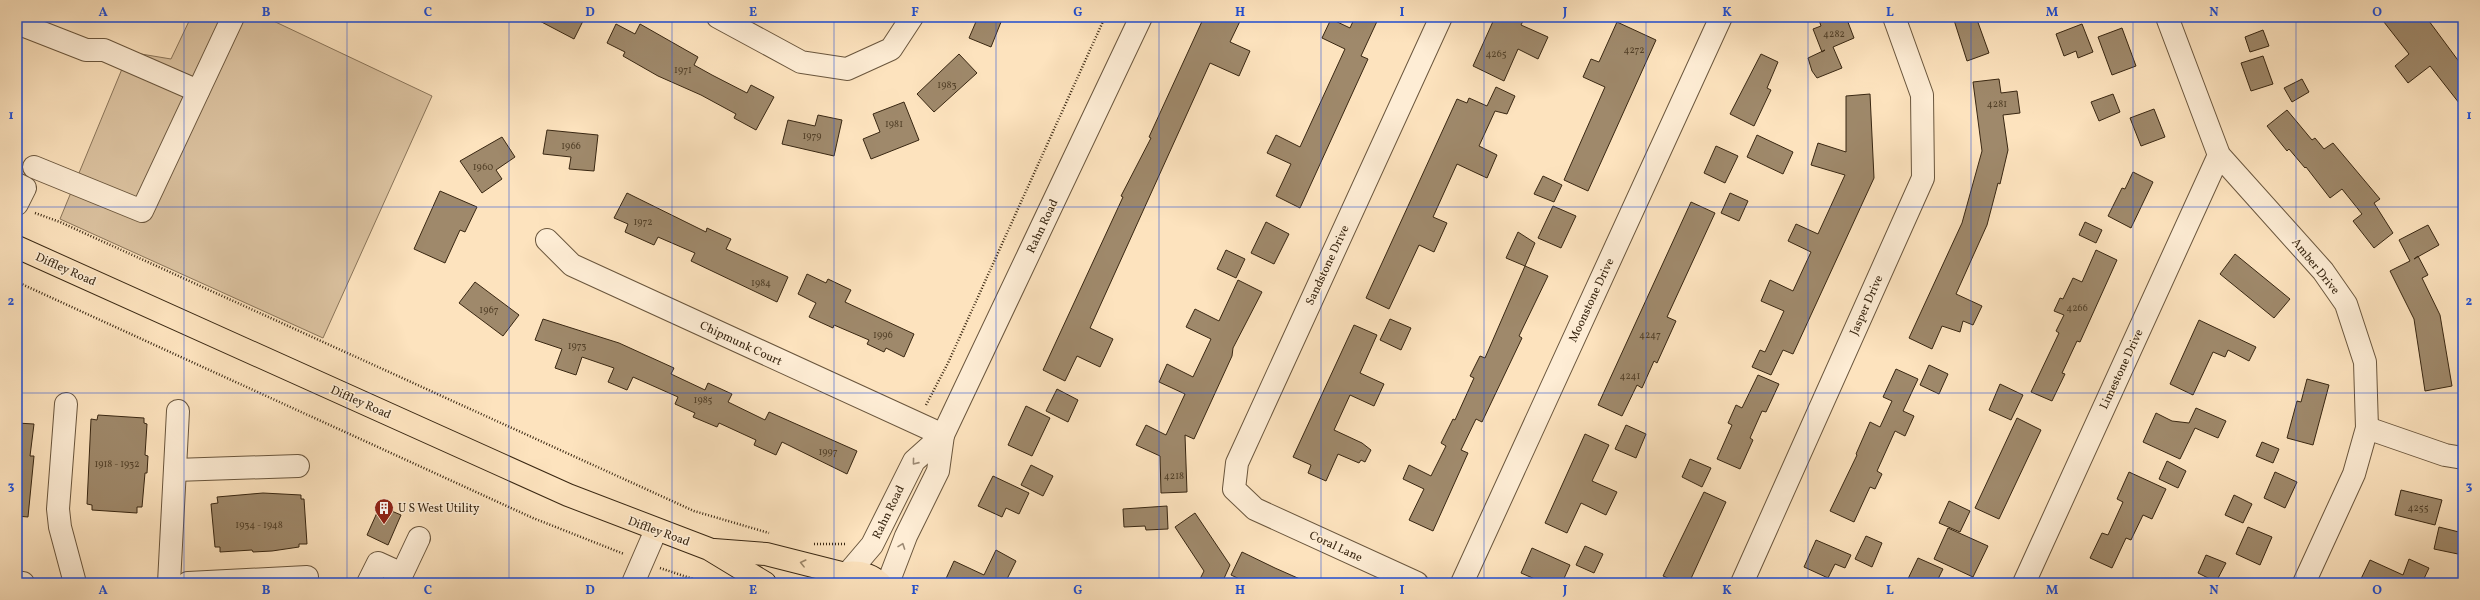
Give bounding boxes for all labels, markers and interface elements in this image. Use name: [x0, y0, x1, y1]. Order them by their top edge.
text: A: [98, 4, 108, 22]
text: B: [262, 4, 271, 22]
text: C: [424, 4, 432, 22]
text: D: [585, 4, 595, 22]
text: E: [749, 4, 757, 22]
text: F: [911, 4, 919, 22]
text: G: [1073, 4, 1083, 22]
text: H: [1235, 4, 1245, 22]
text: I: [1400, 4, 1405, 22]
text: J: [1562, 4, 1568, 22]
text: K: [1722, 4, 1732, 22]
text: L: [1886, 4, 1894, 22]
text: M: [2046, 4, 2059, 22]
text: N: [2209, 4, 2219, 22]
text: O: [2372, 4, 2382, 22]
house number: 4282: [1823, 27, 1845, 41]
house number: 4272: [1623, 43, 1645, 57]
house number: 4265: [1485, 47, 1507, 61]
house number: 1971: [674, 63, 692, 77]
house number: 1983: [937, 78, 957, 92]
house number: 4281: [1987, 97, 2007, 111]
text: 1: [8, 107, 14, 125]
text: 1: [2466, 107, 2472, 125]
house number: 1981: [885, 117, 903, 131]
house number: 1979: [802, 129, 822, 143]
house number: 1966: [561, 139, 581, 153]
house number: 1960: [473, 160, 493, 174]
street label: Rahn Road: [1023, 197, 1063, 256]
house number: 1972: [633, 215, 653, 229]
street label: Sandstone Drive: [1302, 222, 1354, 308]
street label: Amber Drive: [2288, 235, 2343, 298]
street label: Diffley Road: [33, 249, 99, 291]
street label: Moonstone Drive: [1565, 256, 1619, 345]
street label: Jasper Drive: [1847, 272, 1887, 338]
house number: 1984: [751, 276, 771, 290]
text: 2: [8, 293, 15, 311]
text: 2: [2466, 293, 2473, 311]
house number: 4266: [2066, 301, 2088, 315]
house number: 1967: [479, 303, 499, 317]
street label: Chipmunk Court: [697, 318, 784, 370]
street label: Limestone Drive: [2096, 326, 2148, 412]
house number: 1996: [873, 328, 893, 342]
house number: 4247: [1639, 328, 1661, 342]
house number: 1973: [568, 339, 586, 353]
house number: 4241: [1620, 369, 1641, 383]
street label: Diffley Road: [328, 382, 394, 424]
house number: 1985: [694, 393, 713, 407]
house number: 1997: [818, 445, 838, 459]
house number: 1918 - 1932: [94, 457, 140, 471]
one-way arrow: [912, 457, 919, 464]
house number: 4218: [1164, 469, 1184, 483]
text: 3: [8, 478, 15, 496]
text: 3: [2466, 478, 2473, 496]
street label: Rahn Road: [869, 483, 909, 542]
building icon: U S West Utility: [373, 497, 395, 525]
place label: U S West Utility: [398, 501, 480, 517]
house number: 4255: [2408, 501, 2429, 515]
street label: Diffley Road: [625, 513, 692, 551]
house number: 1934 - 1948: [235, 518, 283, 532]
street label: Coral Lane: [1306, 528, 1365, 566]
one-way arrow: [897, 543, 905, 550]
one-way arrow: [800, 560, 806, 568]
text: A: [98, 582, 108, 600]
text: B: [262, 582, 271, 600]
text: C: [424, 582, 432, 600]
text: D: [585, 582, 595, 600]
text: E: [749, 582, 757, 600]
text: F: [911, 582, 919, 600]
text: G: [1073, 582, 1083, 600]
text: H: [1235, 582, 1245, 600]
text: I: [1400, 582, 1405, 600]
text: J: [1562, 582, 1568, 600]
text: K: [1722, 582, 1732, 600]
text: L: [1886, 582, 1894, 600]
text: M: [2046, 582, 2059, 600]
text: N: [2209, 582, 2219, 600]
text: O: [2372, 582, 2382, 600]

